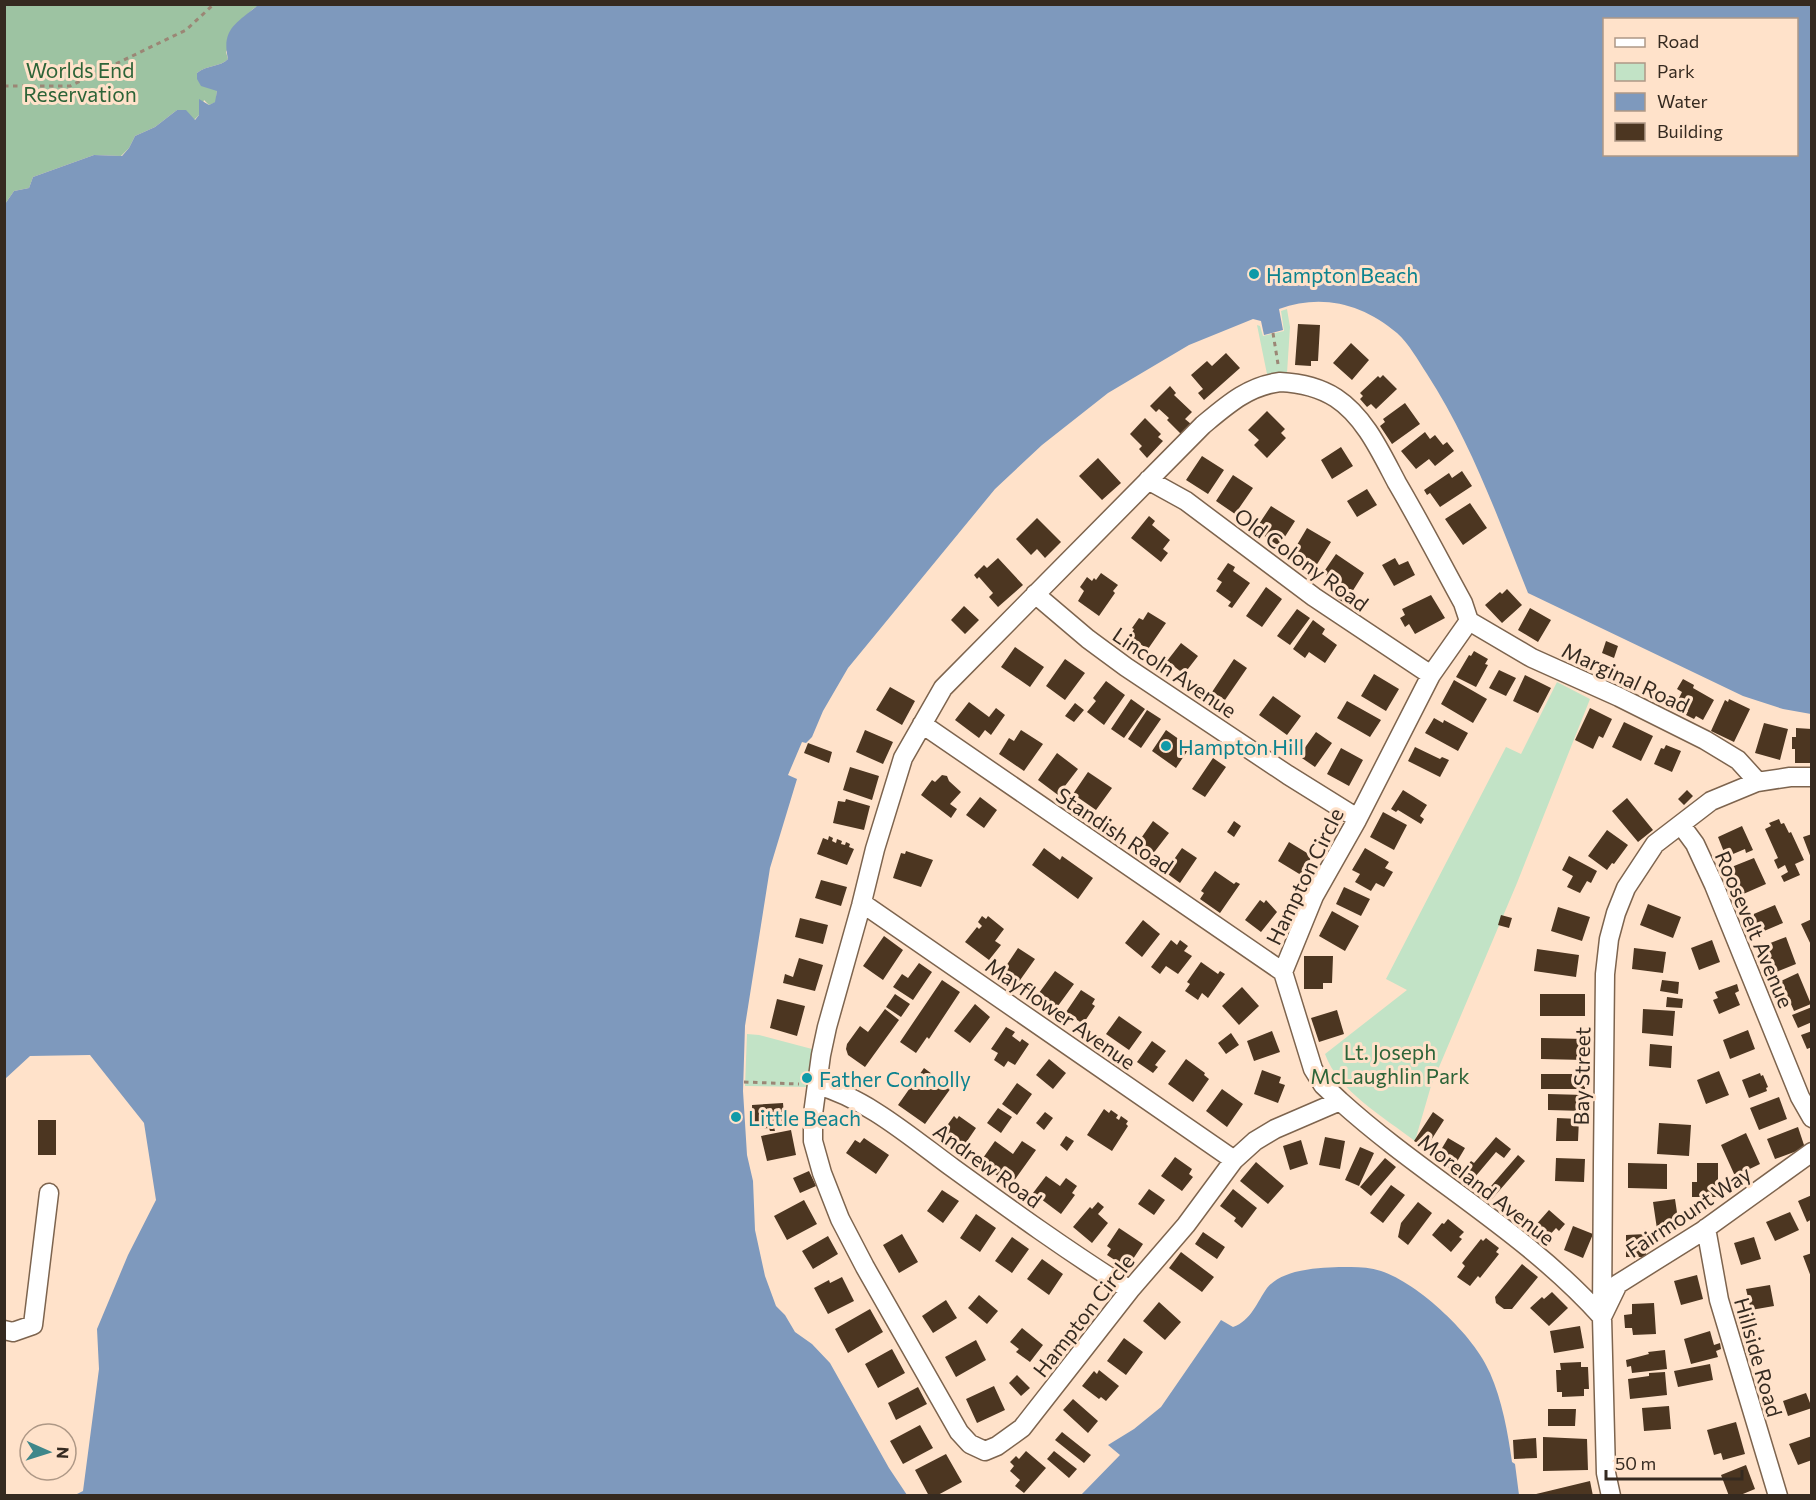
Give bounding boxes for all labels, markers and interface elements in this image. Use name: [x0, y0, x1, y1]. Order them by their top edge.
legend: [1603, 18, 1798, 156]
text: Road: [1657, 30, 1699, 52]
park label: Worlds End Reservation: [23, 57, 137, 106]
text: Park: [1657, 60, 1695, 82]
text: Water: [1657, 90, 1708, 112]
text: Building: [1657, 120, 1723, 142]
place label: Hampton Beach: [1266, 262, 1418, 287]
marker: Hampton Beach: [1247, 267, 1261, 281]
street label: Old Colony Road: [1230, 502, 1374, 616]
street label: Lincoln Avenue: [1108, 621, 1242, 723]
street label: Marginal Road: [1558, 637, 1694, 717]
place label: Hampton Hill: [1178, 734, 1304, 759]
marker: Hampton Hill: [1159, 739, 1173, 753]
street label: Standish Road: [1052, 782, 1178, 878]
street label: Hampton Circle: [1260, 804, 1348, 948]
street label: Roosevelt Avenue: [1711, 847, 1799, 1011]
street label: Mayflower Avenue: [981, 952, 1141, 1074]
street label: Bay Street: [1568, 1027, 1594, 1125]
park label: Lt. Joseph McLaughlin Park: [1310, 1039, 1470, 1088]
place label: Father Connolly: [819, 1066, 971, 1091]
marker: Father Connolly: [800, 1071, 814, 1085]
place label: Little Beach: [748, 1105, 861, 1130]
marker: Little Beach: [729, 1110, 743, 1124]
street label: Andrew Road: [929, 1117, 1047, 1213]
street label: Moreland Avenue: [1414, 1128, 1560, 1250]
street label: Fairmount Way: [1621, 1160, 1755, 1262]
street label: Hampton Circle: [1027, 1249, 1139, 1381]
street label: Hillside Road: [1730, 1294, 1788, 1420]
north arrow: [18, 1422, 78, 1482]
scale bar: [1606, 1443, 1742, 1481]
text: N: [54, 1446, 73, 1459]
text: 50 m: [1615, 1452, 1656, 1474]

